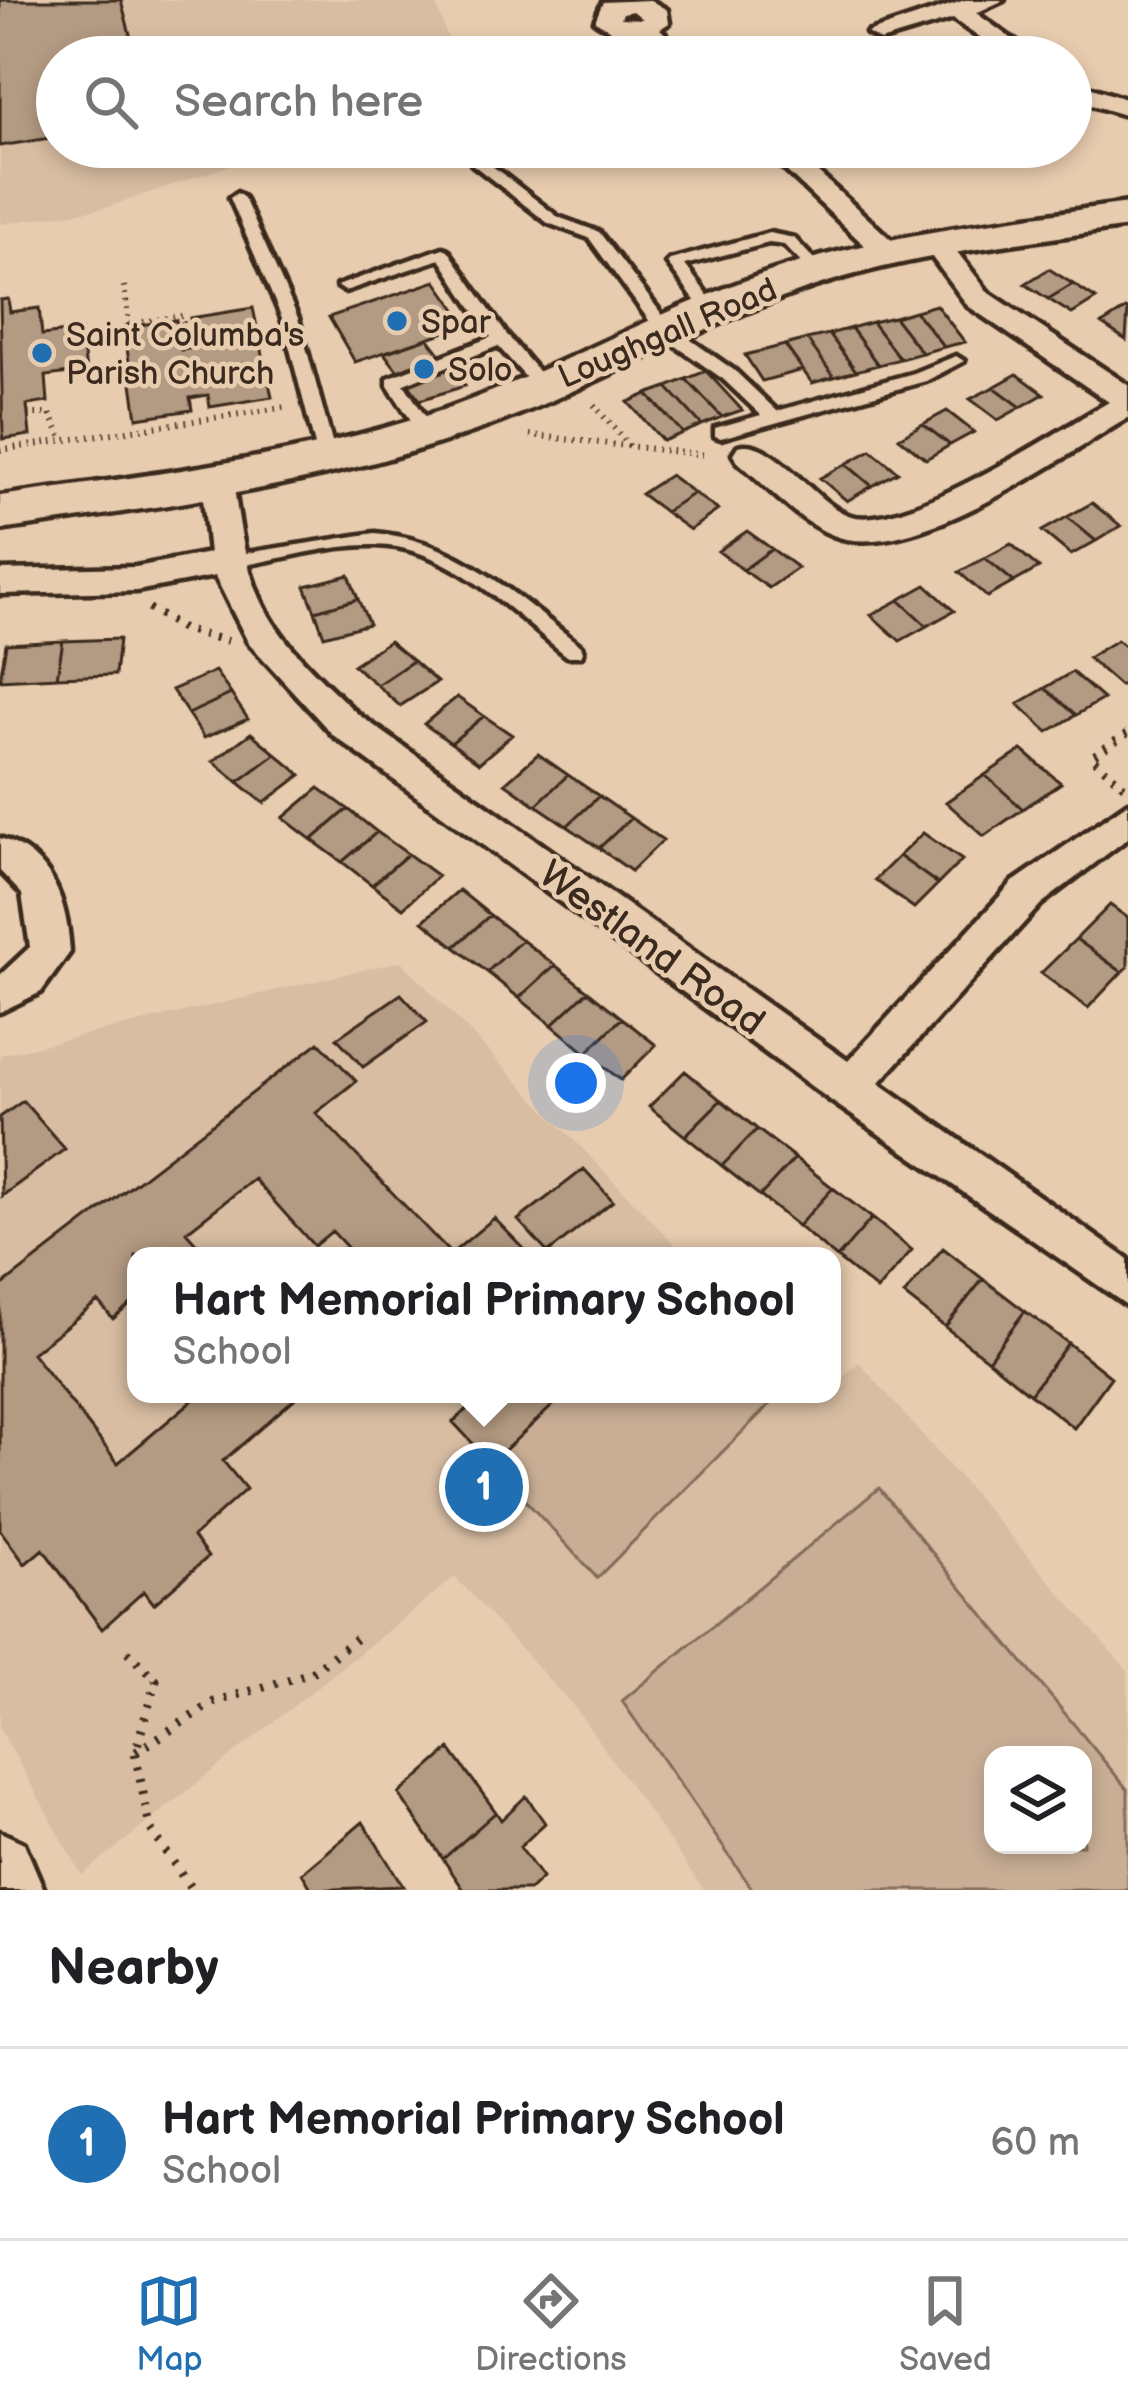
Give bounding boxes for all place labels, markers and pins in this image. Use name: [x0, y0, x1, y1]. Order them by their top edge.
place label: Spar: [421, 303, 492, 343]
marker: Spar: [384, 308, 410, 334]
place label: Saint Columba's Parish Church: [66, 316, 304, 394]
marker: Saint Columba's Parish Church: [29, 340, 55, 366]
place label: Solo: [448, 351, 513, 391]
marker: Solo: [411, 356, 437, 382]
pin: 1: [445, 1442, 523, 1532]

